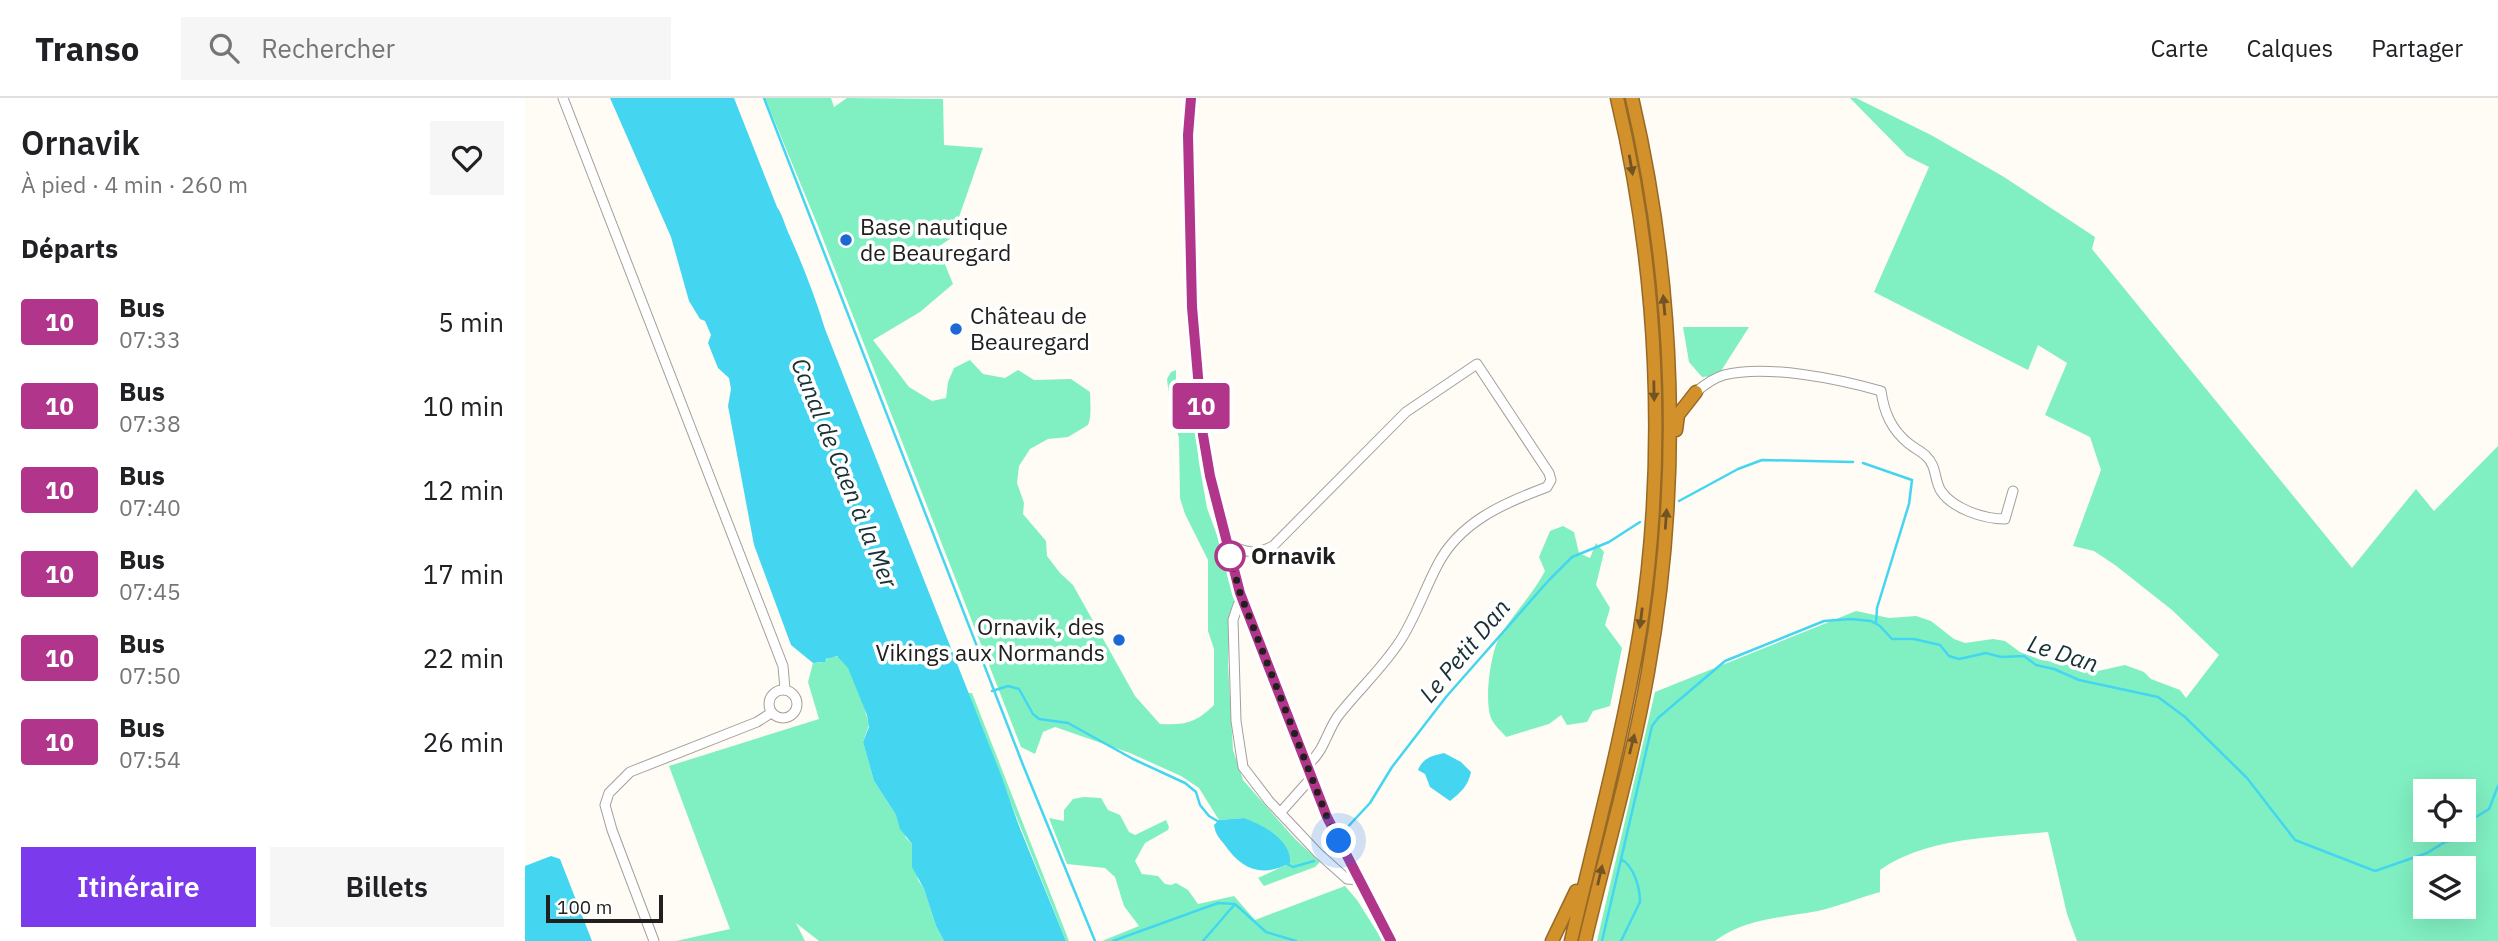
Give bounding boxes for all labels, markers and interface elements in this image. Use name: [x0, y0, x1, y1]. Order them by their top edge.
search box: [181, 17, 671, 80]
text: Transo: [35, 27, 139, 70]
icon: search: [205, 29, 243, 67]
text: Rechercher: [261, 31, 395, 65]
text: Carte: [2150, 32, 2209, 64]
text: Calques: [2247, 32, 2333, 64]
text: Partager: [2371, 32, 2463, 64]
text: Ornavik: [21, 121, 140, 164]
button: heart: [430, 121, 504, 195]
one-way arrow: [1626, 154, 1637, 176]
text: À pied · 4 min · 260 m: [21, 169, 248, 199]
place label: Base nautique de Beauregard: [860, 211, 1011, 267]
text: Départs: [21, 231, 118, 265]
marker: Base nautique de Beauregard: [838, 232, 854, 248]
text: Bus: [119, 290, 165, 324]
one-way arrow: [1658, 294, 1669, 316]
place label: Château de Beauregard: [970, 300, 1090, 356]
text: 5 min: [438, 305, 504, 339]
text: 10: [45, 306, 74, 338]
marker: Château de Beauregard: [948, 321, 964, 337]
text: 07:33: [119, 324, 181, 354]
water label: Canal de Caen à la Mer: [784, 353, 906, 593]
text: Bus: [119, 374, 165, 408]
one-way arrow: [1648, 380, 1660, 402]
line badge: 10: [1169, 383, 1233, 429]
text: 10 min: [423, 389, 504, 423]
text: 10: [45, 390, 74, 422]
text: 10: [1187, 390, 1215, 422]
text: 07:38: [119, 408, 181, 438]
text: Bus: [119, 458, 165, 492]
text: 12 min: [423, 473, 504, 507]
text: 10: [45, 474, 74, 506]
text: 07:40: [119, 492, 181, 522]
one-way arrow: [1661, 508, 1672, 530]
place label: Ornavik: [1251, 540, 1336, 570]
marker: Ornavik: [1215, 541, 1245, 571]
text: Bus: [119, 542, 165, 576]
text: 17 min: [423, 557, 504, 591]
text: 10: [45, 558, 74, 590]
text: 07:45: [119, 576, 181, 606]
water label: Le Petit Dan: [1412, 592, 1517, 709]
one-way arrow: [1636, 607, 1647, 629]
place label: Ornavik, des Vikings aux Normands: [876, 611, 1105, 667]
text: Bus: [119, 626, 165, 660]
water label: Le Dan: [2024, 627, 2103, 679]
marker: Ornavik, des Vikings aux Normands: [1111, 632, 1127, 648]
text: 22 min: [423, 641, 504, 675]
text: 10: [45, 642, 74, 674]
text: 07:50: [119, 660, 181, 690]
text: Bus: [119, 710, 165, 744]
text: 26 min: [423, 725, 504, 759]
text: 10: [45, 726, 74, 758]
one-way arrow: [1627, 733, 1638, 755]
text: 07:54: [119, 744, 181, 774]
map controls: [2413, 779, 2476, 919]
button: locate: [2413, 779, 2476, 842]
your location: [1321, 823, 1356, 858]
button: Itinéraire: [21, 847, 256, 927]
button: Billets: [270, 847, 504, 927]
button: layers: [2413, 856, 2476, 919]
one-way arrow: [1595, 864, 1606, 886]
scale bar: [546, 892, 663, 924]
text: 100 m: [557, 895, 612, 919]

